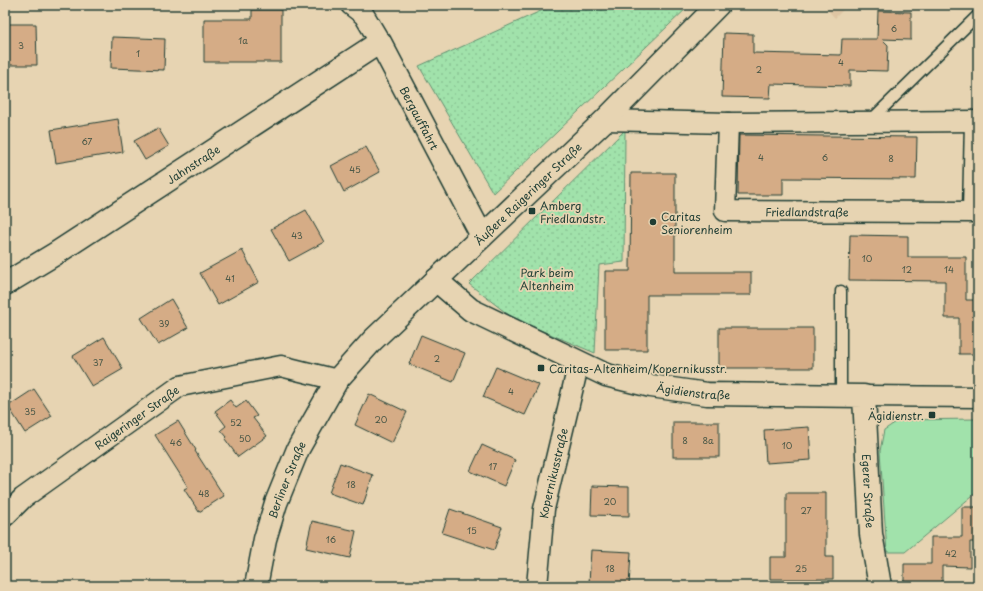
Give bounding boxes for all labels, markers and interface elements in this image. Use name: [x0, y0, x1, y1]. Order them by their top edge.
house number: 6: [891, 21, 897, 35]
house number: 1a: [238, 33, 248, 47]
house number: 3: [18, 38, 24, 52]
house number: 1: [136, 46, 140, 60]
house number: 4: [838, 55, 844, 69]
house number: 2: [756, 62, 762, 76]
street label: Bergauffahrt: [396, 83, 444, 153]
house number: 67: [81, 134, 93, 148]
street label: Äußere Raigeringer Straße: [470, 138, 585, 249]
street label: Jahnstraße: [163, 140, 223, 188]
house number: 4: [758, 150, 764, 164]
house number: 6: [822, 150, 828, 164]
house number: 8: [888, 151, 894, 165]
house number: 45: [349, 162, 361, 176]
place label: Amberg Friedlandstr.: [540, 197, 606, 227]
street label: Friedlandstraße: [765, 203, 849, 220]
marker: Amberg Friedlandstr.: [527, 206, 537, 216]
place label: Caritas Seniorenheim: [661, 208, 733, 238]
marker: Caritas Seniorenheim: [648, 217, 658, 227]
house number: 43: [291, 228, 303, 242]
house number: 10: [862, 251, 873, 265]
house number: 12: [902, 262, 912, 276]
house number: 14: [944, 262, 954, 276]
park label: Park beim Altenheim: [520, 264, 574, 294]
house number: 41: [225, 271, 235, 285]
house number: 39: [158, 316, 170, 330]
house number: 2: [434, 351, 440, 365]
house number: 37: [93, 355, 103, 369]
place label: Caritas-Altenheim/Kopernikusstr.: [549, 360, 727, 377]
marker: Caritas-Altenheim/Kopernikusstr.: [536, 363, 546, 373]
street label: Ägidienstraße: [656, 378, 730, 403]
street label: Raigeringer Straße: [91, 381, 183, 453]
house number: 4: [508, 384, 514, 398]
house number: 35: [24, 404, 36, 418]
place label: Ägidienstr.: [868, 407, 924, 424]
marker: Ägidienstr.: [927, 410, 937, 420]
house number: 20: [375, 412, 388, 426]
house number: 52: [230, 415, 242, 429]
street label: Kopernikusstraße: [535, 426, 572, 519]
house number: 50: [239, 431, 252, 445]
house number: 8: [682, 433, 688, 447]
house number: 8a: [702, 433, 714, 447]
house number: 46: [170, 435, 182, 449]
street label: Berliner Straße: [263, 437, 310, 521]
house number: 10: [782, 438, 793, 452]
street label: Egerer Straße: [858, 454, 879, 529]
house number: 17: [489, 459, 498, 473]
house number: 18: [346, 477, 356, 491]
house number: 48: [198, 486, 210, 500]
house number: 20: [604, 494, 617, 508]
house number: 27: [800, 503, 812, 517]
house number: 15: [467, 523, 477, 537]
house number: 16: [326, 532, 336, 546]
house number: 42: [945, 546, 957, 560]
house number: 18: [605, 561, 615, 575]
house number: 25: [795, 561, 807, 575]

